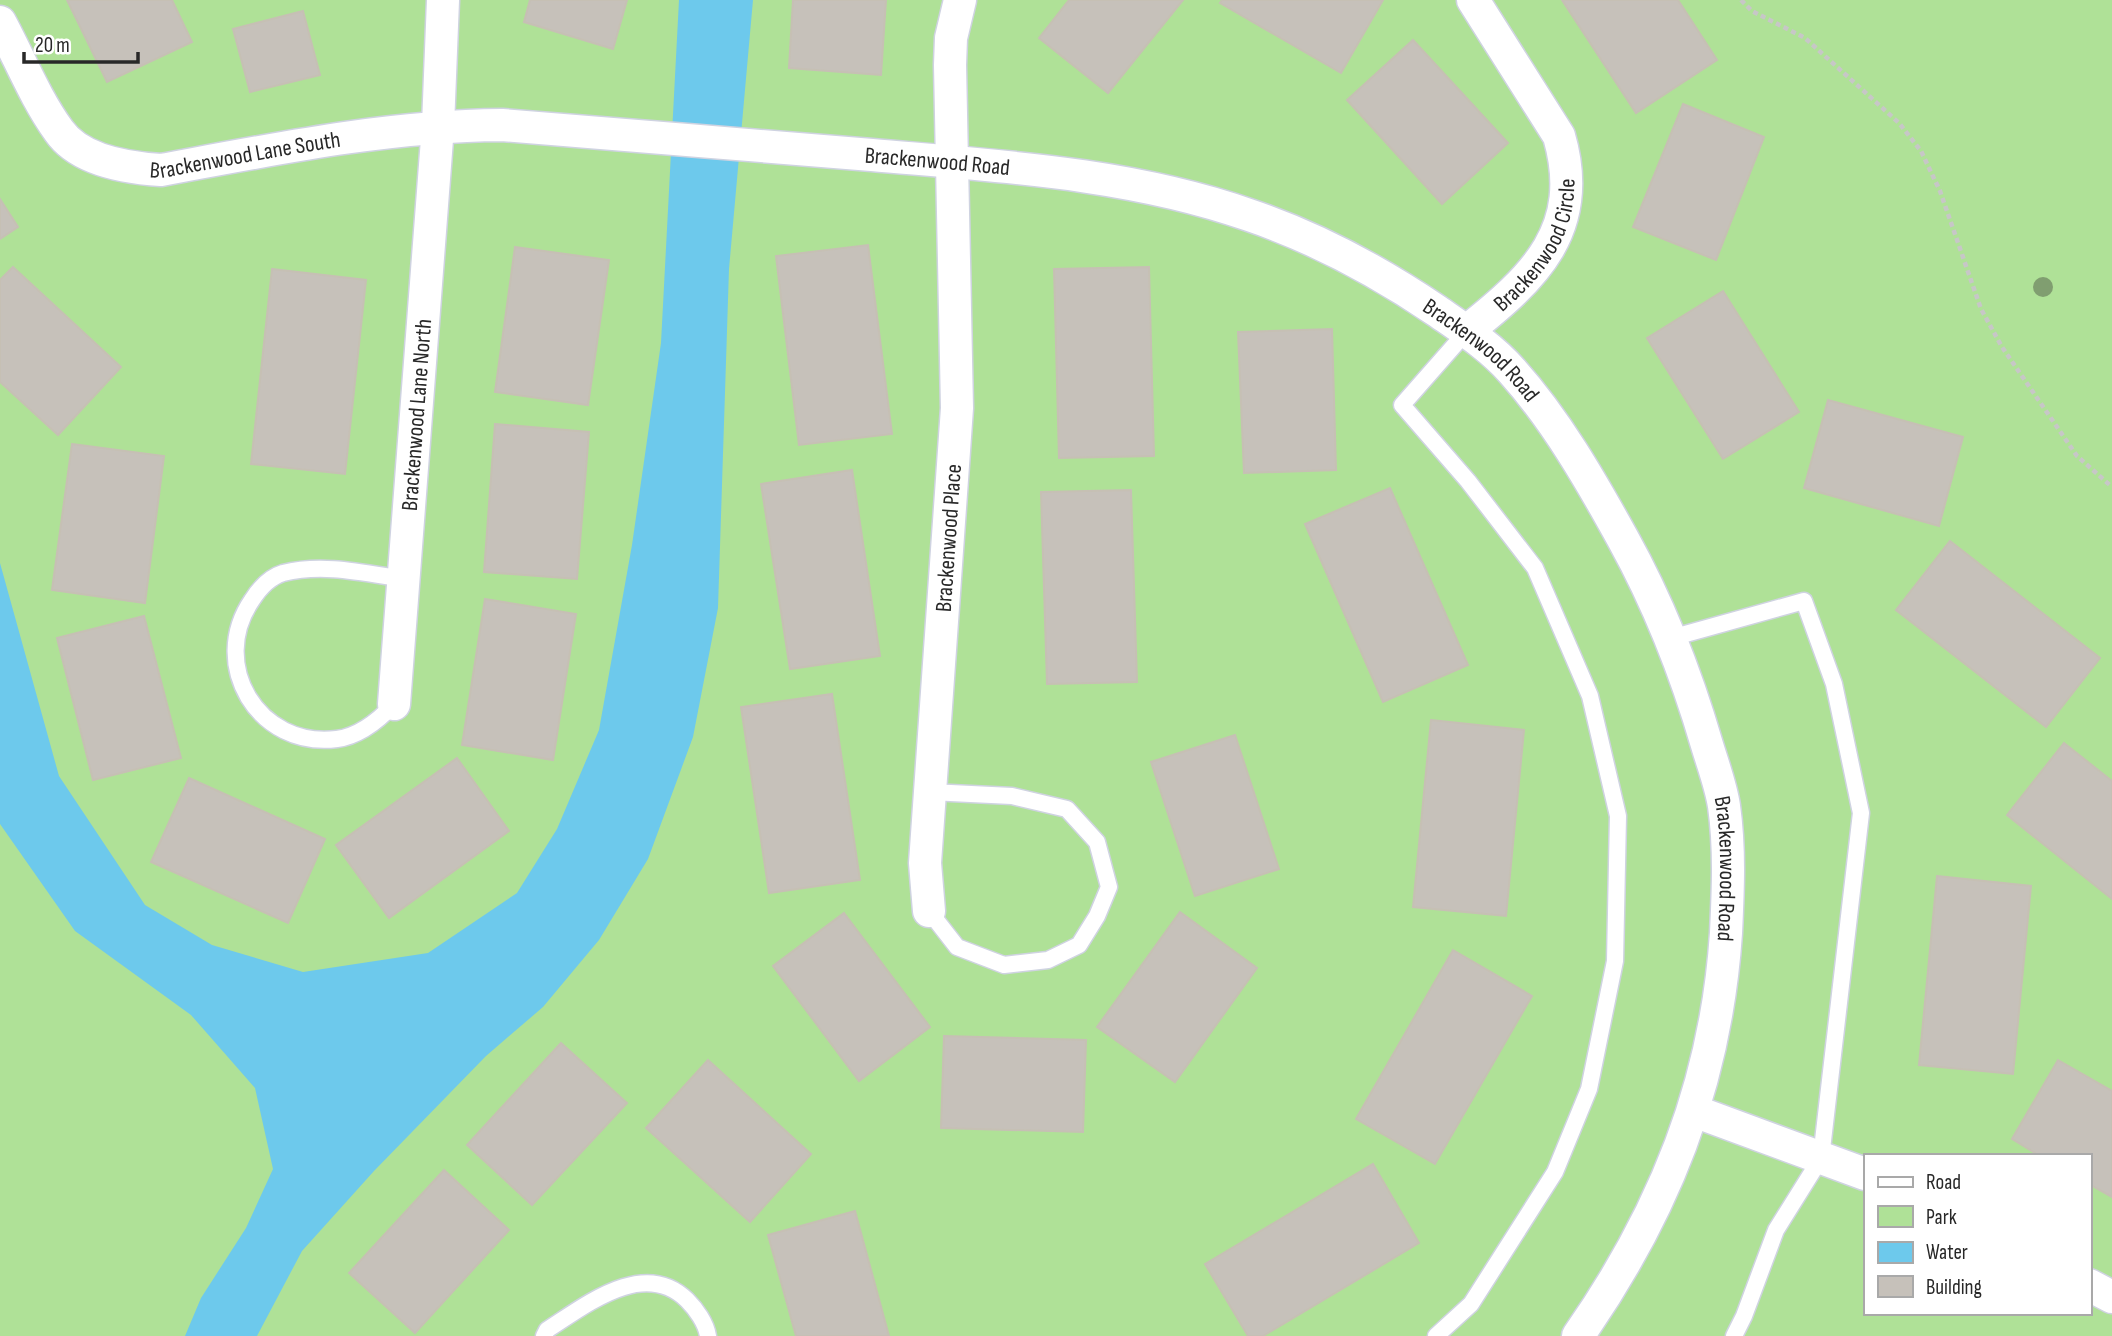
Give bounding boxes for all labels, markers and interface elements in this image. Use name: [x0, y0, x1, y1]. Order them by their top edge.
scale bar: [24, 21, 138, 65]
text: 20 m: [35, 33, 70, 58]
street label: Brackenwood Lane South: [149, 126, 342, 185]
street label: Brackenwood Road: [864, 141, 1011, 182]
street label: Brackenwood Circle: [1488, 178, 1581, 318]
street label: Brackenwood Road: [1417, 293, 1545, 408]
street label: Brackenwood Lane North: [396, 318, 438, 512]
street label: Brackenwood Place: [930, 463, 968, 613]
street label: Brackenwood Road: [1708, 794, 1741, 942]
legend: [1864, 1154, 2091, 1315]
text: Road: [1926, 1170, 1961, 1195]
text: Park: [1926, 1205, 1957, 1230]
text: Water: [1926, 1240, 1968, 1265]
text: Building: [1926, 1275, 1982, 1300]

